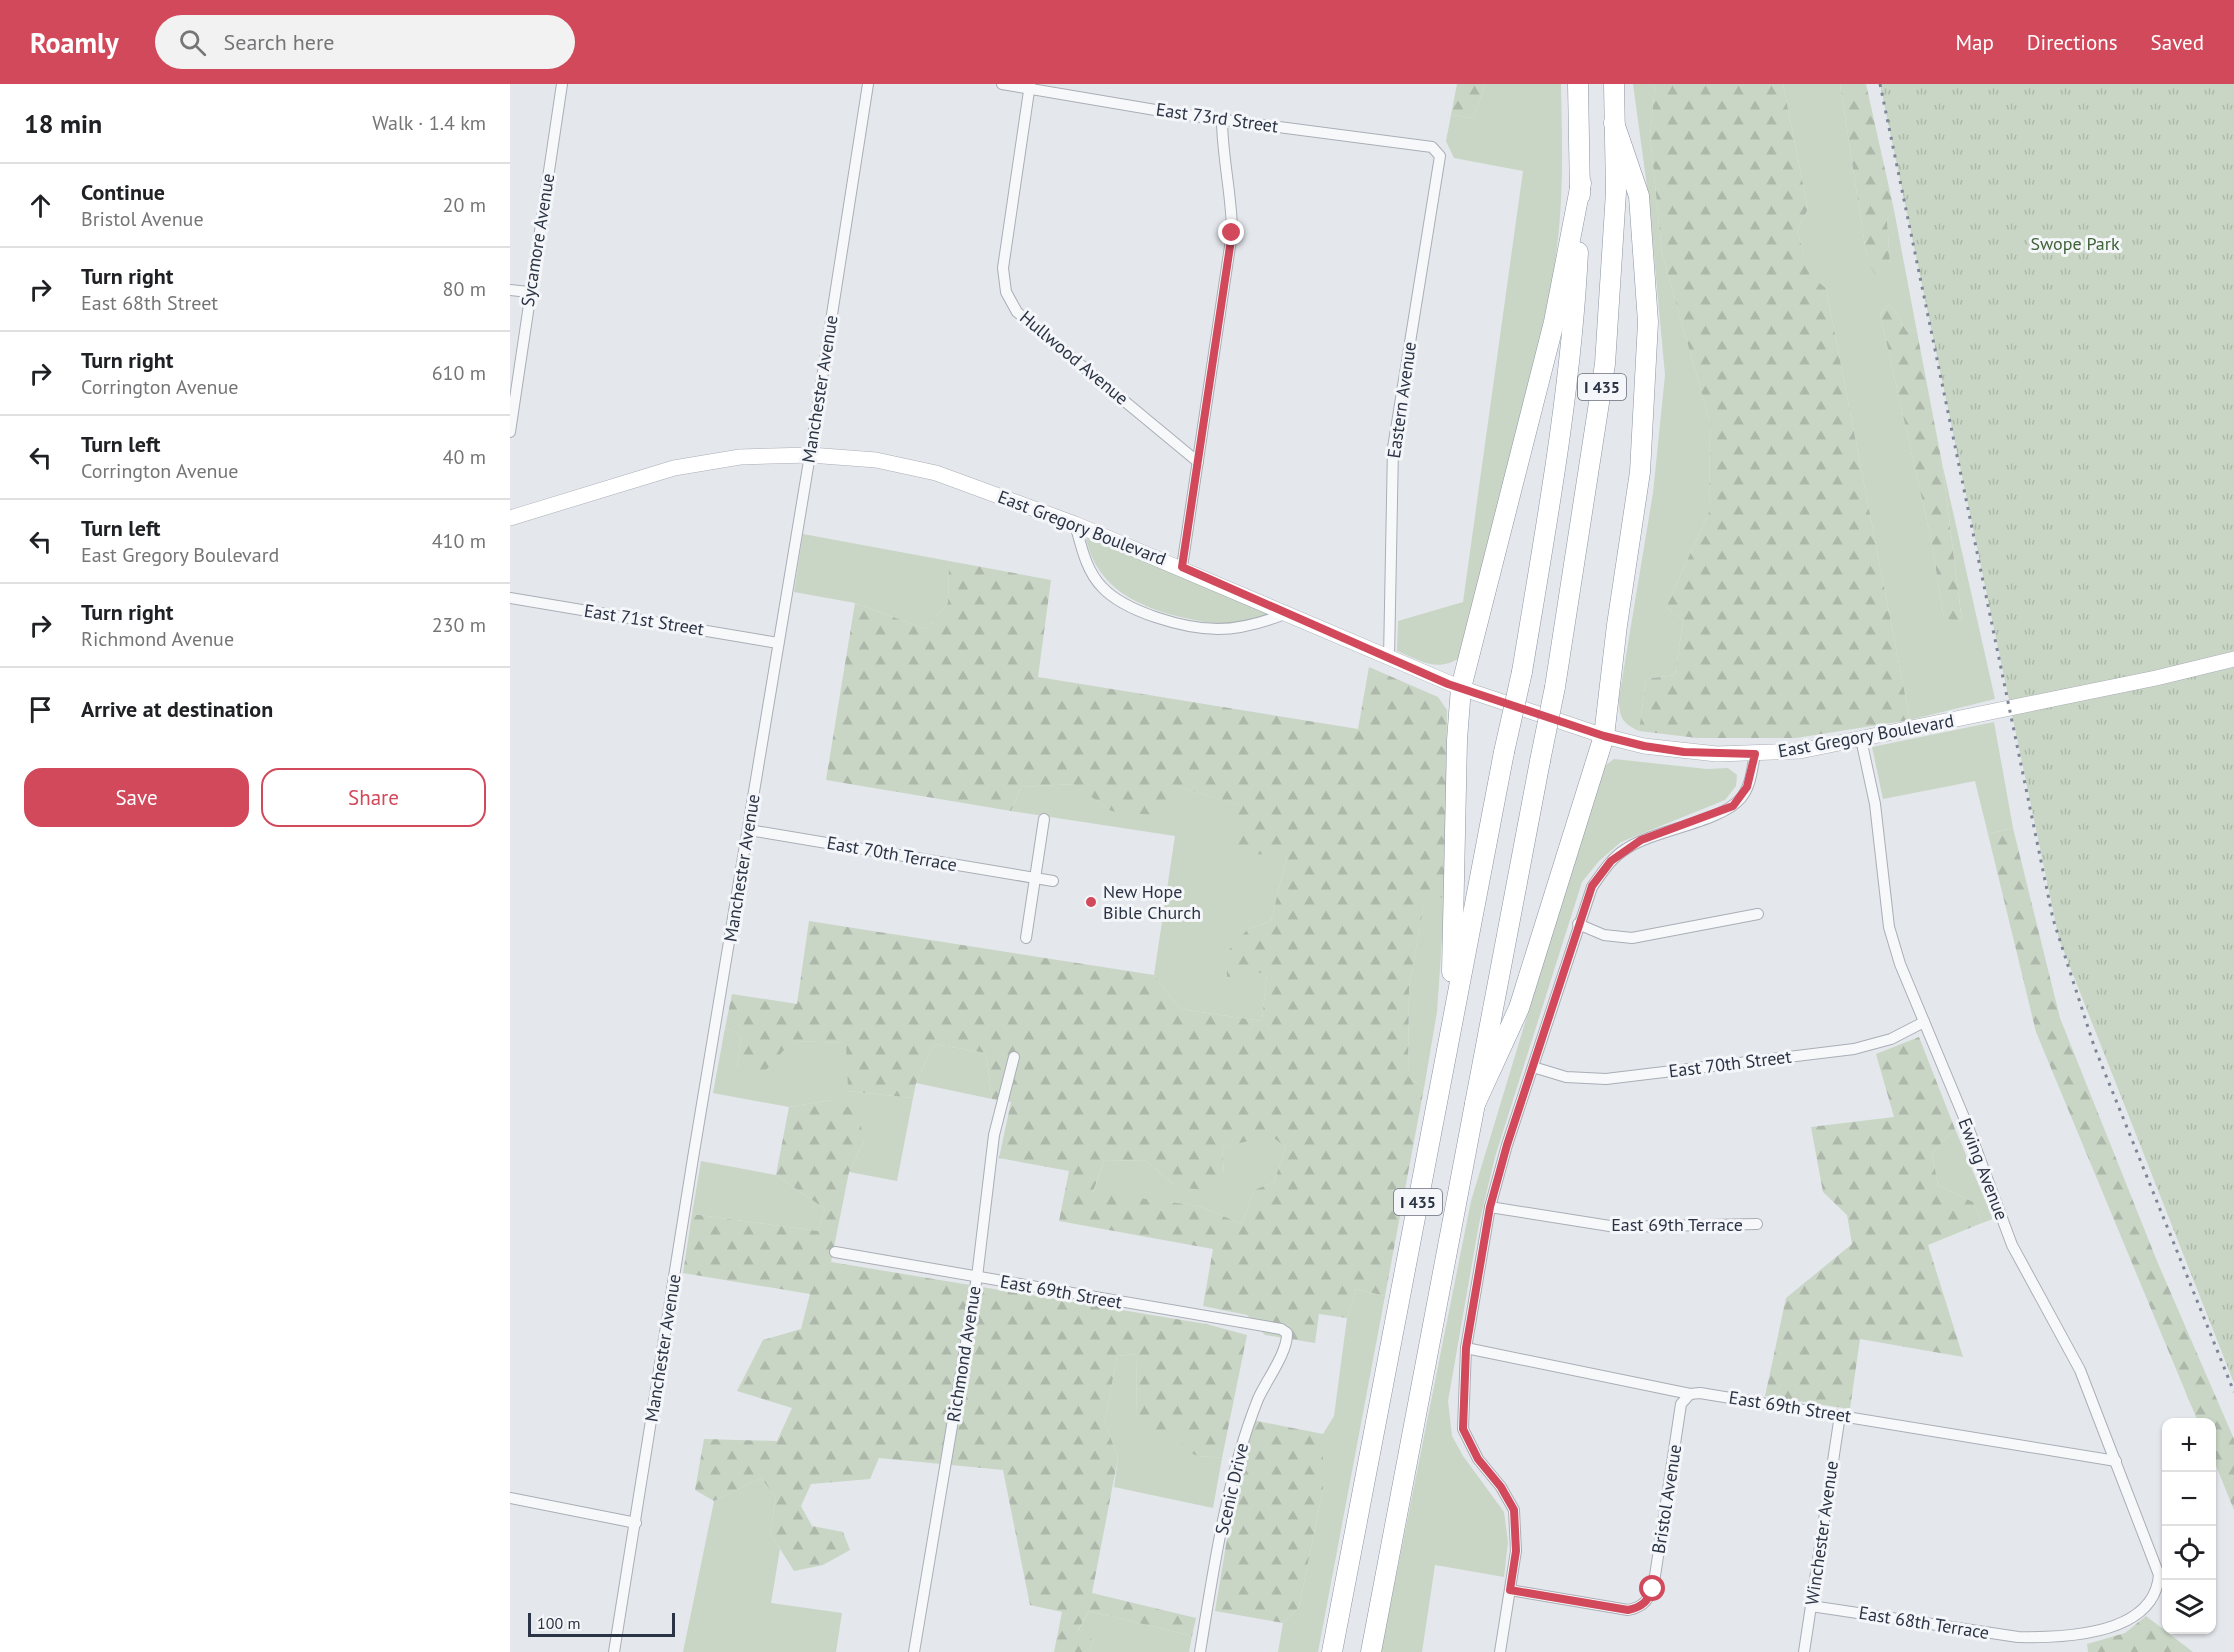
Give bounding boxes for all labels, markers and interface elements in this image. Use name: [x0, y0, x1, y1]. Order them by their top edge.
search box: [155, 15, 575, 69]
text: Roamly: [30, 24, 119, 61]
icon: search: [176, 26, 209, 59]
text: Search here: [224, 28, 335, 56]
text: Map: [1955, 29, 1994, 56]
text: Directions: [2027, 29, 2118, 56]
text: Saved: [2151, 29, 2204, 56]
street label: East 73rd Street: [1154, 98, 1280, 137]
text: 18 min: [24, 107, 102, 140]
text: Walk · 1.4 km: [372, 110, 486, 136]
street label: Sycamore Avenue: [516, 172, 559, 308]
text: Continue: [81, 178, 165, 206]
icon: ahead: [24, 189, 57, 222]
text: 20 m: [443, 192, 486, 218]
text: Bristol Avenue: [81, 206, 204, 232]
route end: [1218, 219, 1244, 245]
park label: Swope Park: [2030, 232, 2120, 255]
text: Turn right: [81, 262, 173, 290]
icon: right: [24, 273, 57, 306]
text: 80 m: [443, 276, 486, 302]
text: East 68th Street: [81, 290, 218, 316]
street label: Hullwood Avenue: [1015, 305, 1133, 410]
street label: Manchester Avenue: [796, 313, 843, 464]
street label: Eastern Avenue: [1382, 340, 1421, 460]
text: Turn right: [81, 346, 173, 374]
icon: right: [24, 357, 57, 390]
text: 610 m: [432, 360, 486, 386]
text: Corrington Avenue: [81, 374, 238, 400]
road number: I 435: [1578, 374, 1626, 400]
text: Turn left: [81, 430, 161, 458]
icon: left: [24, 441, 57, 474]
text: 40 m: [443, 444, 486, 470]
text: Corrington Avenue: [81, 458, 238, 484]
street label: East Gregory Boulevard: [995, 485, 1170, 570]
text: Turn left: [81, 514, 161, 542]
icon: left: [24, 525, 57, 558]
text: 410 m: [432, 528, 486, 554]
text: East Gregory Boulevard: [81, 542, 279, 568]
text: Turn right: [81, 598, 173, 626]
street label: East 71st Street: [582, 599, 706, 640]
icon: right: [24, 609, 57, 642]
text: 230 m: [432, 612, 486, 638]
text: Richmond Avenue: [81, 626, 234, 652]
icon: arrive: [24, 693, 57, 726]
text: Arrive at destination: [81, 695, 273, 723]
street label: East Gregory Boulevard: [1776, 709, 1956, 762]
button: Save: [24, 768, 249, 827]
button: Share: [261, 768, 486, 827]
street label: Manchester Avenue: [718, 792, 765, 943]
street label: East 70th Terrace: [825, 831, 959, 876]
place label: New Hope Bible Church: [1103, 880, 1201, 924]
marker: New Hope Bible Church: [1084, 895, 1098, 909]
street label: East 70th Street: [1667, 1045, 1793, 1082]
street label: Ewing Avenue: [1953, 1114, 2013, 1223]
road number: I 435: [1394, 1189, 1442, 1215]
street label: East 69th Terrace: [1611, 1213, 1743, 1236]
street label: East 69th Street: [998, 1269, 1124, 1314]
street label: Manchester Avenue: [639, 1272, 686, 1423]
street label: Richmond Avenue: [941, 1284, 986, 1424]
street label: East 69th Street: [1727, 1385, 1853, 1428]
map controls: [2162, 1418, 2216, 1634]
button: +: [2162, 1418, 2216, 1472]
street label: Scenic Drive: [1210, 1441, 1253, 1537]
street label: Bristol Avenue: [1647, 1443, 1686, 1555]
street label: Winchester Avenue: [1800, 1459, 1843, 1607]
button: −: [2162, 1472, 2216, 1526]
button: locate: [2162, 1526, 2216, 1580]
route start: [1639, 1575, 1665, 1601]
button: layers: [2162, 1580, 2216, 1634]
street label: East 68th Terrace: [1857, 1601, 1991, 1644]
scale bar: [528, 1610, 675, 1638]
text: 100 m: [537, 1613, 580, 1633]

